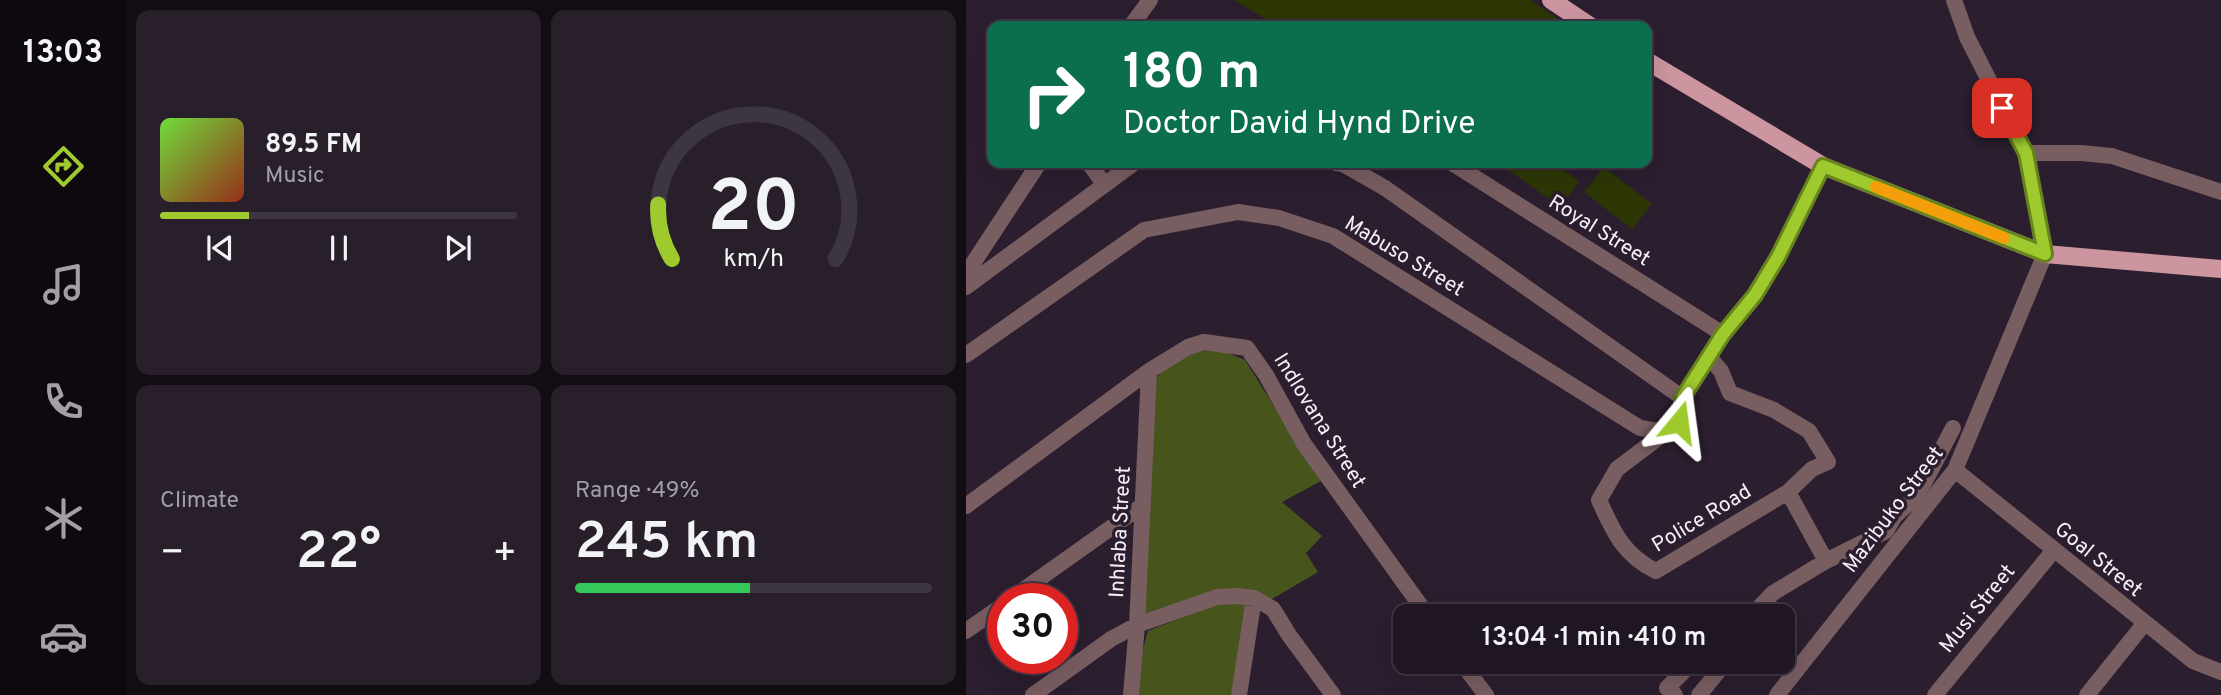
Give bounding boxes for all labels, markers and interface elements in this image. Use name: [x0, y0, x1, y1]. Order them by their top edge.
text: 13:03: [23, 34, 103, 74]
text: 180 m: [1123, 44, 1260, 106]
icon: right: [1008, 49, 1099, 140]
pin: [1972, 78, 2032, 138]
icon: arrive: [1983, 89, 2021, 127]
text: Doctor David Hynd Drive: [1123, 105, 1475, 145]
text: 89.5 FM: [265, 129, 362, 162]
icon: directions: [39, 142, 88, 191]
text: Music: [265, 162, 325, 191]
text: 20: [707, 165, 800, 257]
street label: Royal Street: [1543, 189, 1655, 273]
street label: Mabuso Street: [1339, 211, 1469, 303]
icon: previous: [201, 229, 239, 267]
icon: pause: [320, 229, 358, 267]
icon: next: [439, 229, 477, 267]
text: km/h: [723, 244, 784, 276]
icon: music: [39, 260, 88, 309]
street label: Indlovana Street: [1267, 348, 1371, 494]
icon: phone: [39, 377, 88, 426]
position arrow: [1642, 385, 1716, 459]
street label: Mazibuko Street: [1838, 441, 1950, 579]
street label: Inhlaba Street: [1104, 465, 1138, 599]
text: Range · 49%: [575, 477, 699, 506]
street label: Police Road: [1647, 479, 1757, 559]
text: Climate: [160, 487, 239, 516]
icon: climate: [39, 494, 88, 543]
text: 245 km: [575, 511, 758, 577]
street label: Goal Street: [2048, 516, 2148, 604]
text: 22°: [296, 521, 381, 587]
text: −: [160, 530, 185, 579]
text: +: [492, 530, 517, 579]
street label: Musi Street: [1934, 559, 2022, 659]
speed limit sign: 30: [987, 583, 1078, 674]
icon: car: [39, 612, 88, 661]
text: 13:04 · 1 min · 410 m: [1482, 622, 1706, 655]

